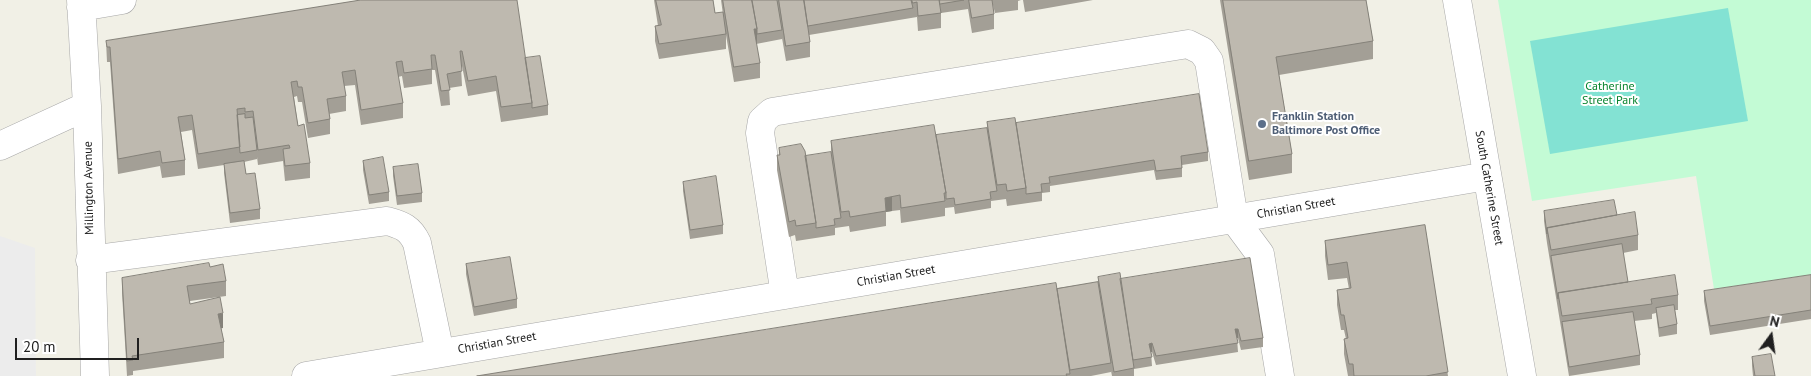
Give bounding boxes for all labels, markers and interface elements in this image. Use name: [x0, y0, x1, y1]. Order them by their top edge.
park label: Catherine Street Park: [1582, 80, 1638, 108]
place label: Franklin Station Baltimore Post Office: [1272, 110, 1380, 138]
marker: Franklin Station Baltimore Post Office: [1256, 118, 1268, 130]
street label: South Catherine Street: [1472, 130, 1506, 246]
street label: Millington Avenue: [81, 141, 97, 235]
street label: Christian Street: [1256, 194, 1336, 222]
street label: Christian Street: [856, 262, 936, 290]
north arrow: [1746, 311, 1796, 361]
text: N: [1768, 312, 1781, 331]
scale bar: [18, 328, 141, 360]
street label: Christian Street: [457, 329, 537, 357]
text: 20 m: [23, 337, 56, 356]

